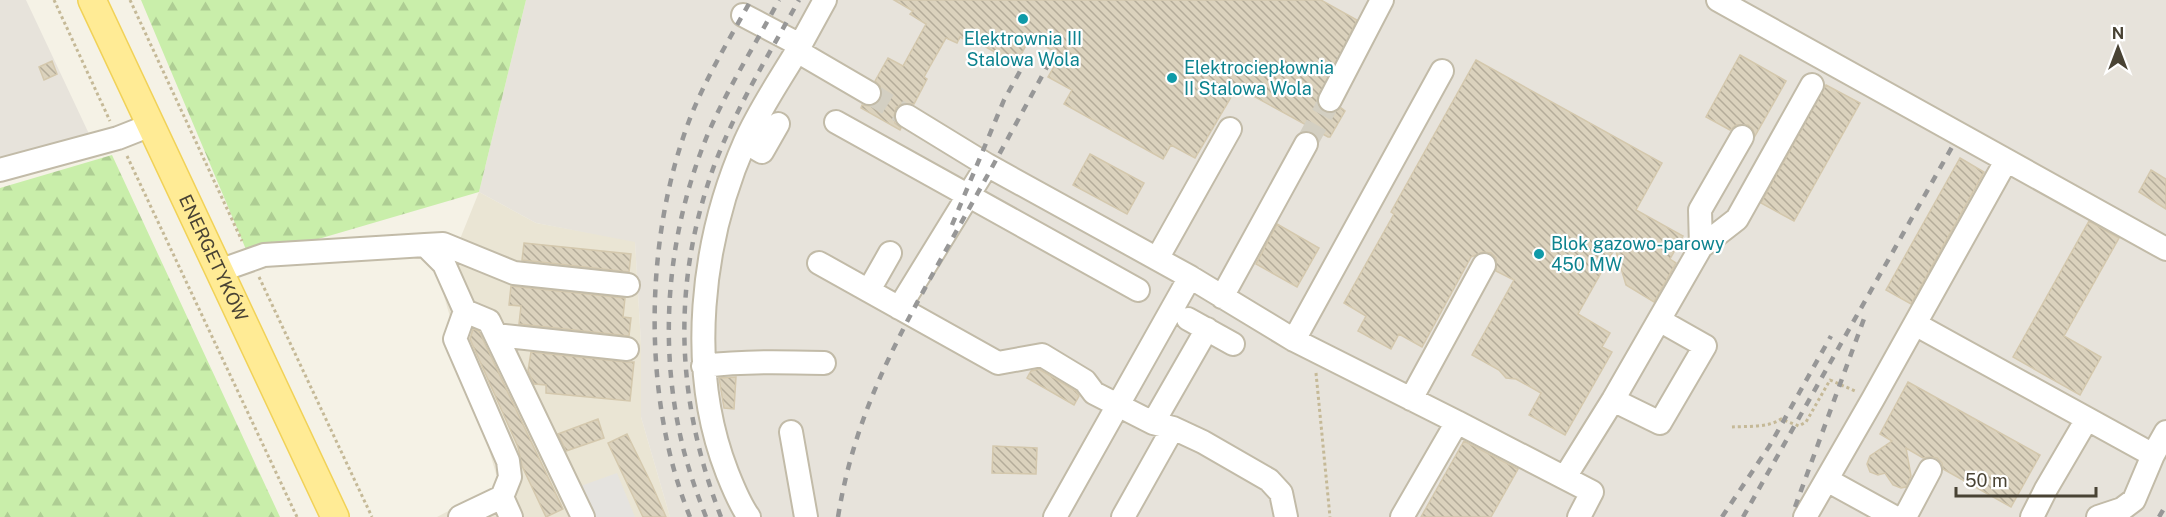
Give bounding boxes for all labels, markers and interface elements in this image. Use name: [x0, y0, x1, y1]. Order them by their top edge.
marker: Elektrownia III Stalowa Wola: [1016, 12, 1030, 26]
north arrow: [2088, 18, 2148, 78]
text: N: [2112, 24, 2124, 43]
place label: Elektrownia III Stalowa Wola: [964, 28, 1082, 70]
place label: Elektrociepłownia II Stalowa Wola: [1184, 57, 1334, 99]
marker: Elektrociepłownia II Stalowa Wola: [1165, 71, 1179, 85]
street label: ENERGETYKÓW: [175, 191, 252, 324]
place label: Blok gazowo-parowy 450 MW: [1551, 233, 1725, 275]
marker: Blok gazowo-parowy 450 MW: [1532, 247, 1546, 261]
scale bar: [1956, 460, 2096, 498]
text: 50 m: [1965, 470, 2008, 491]

